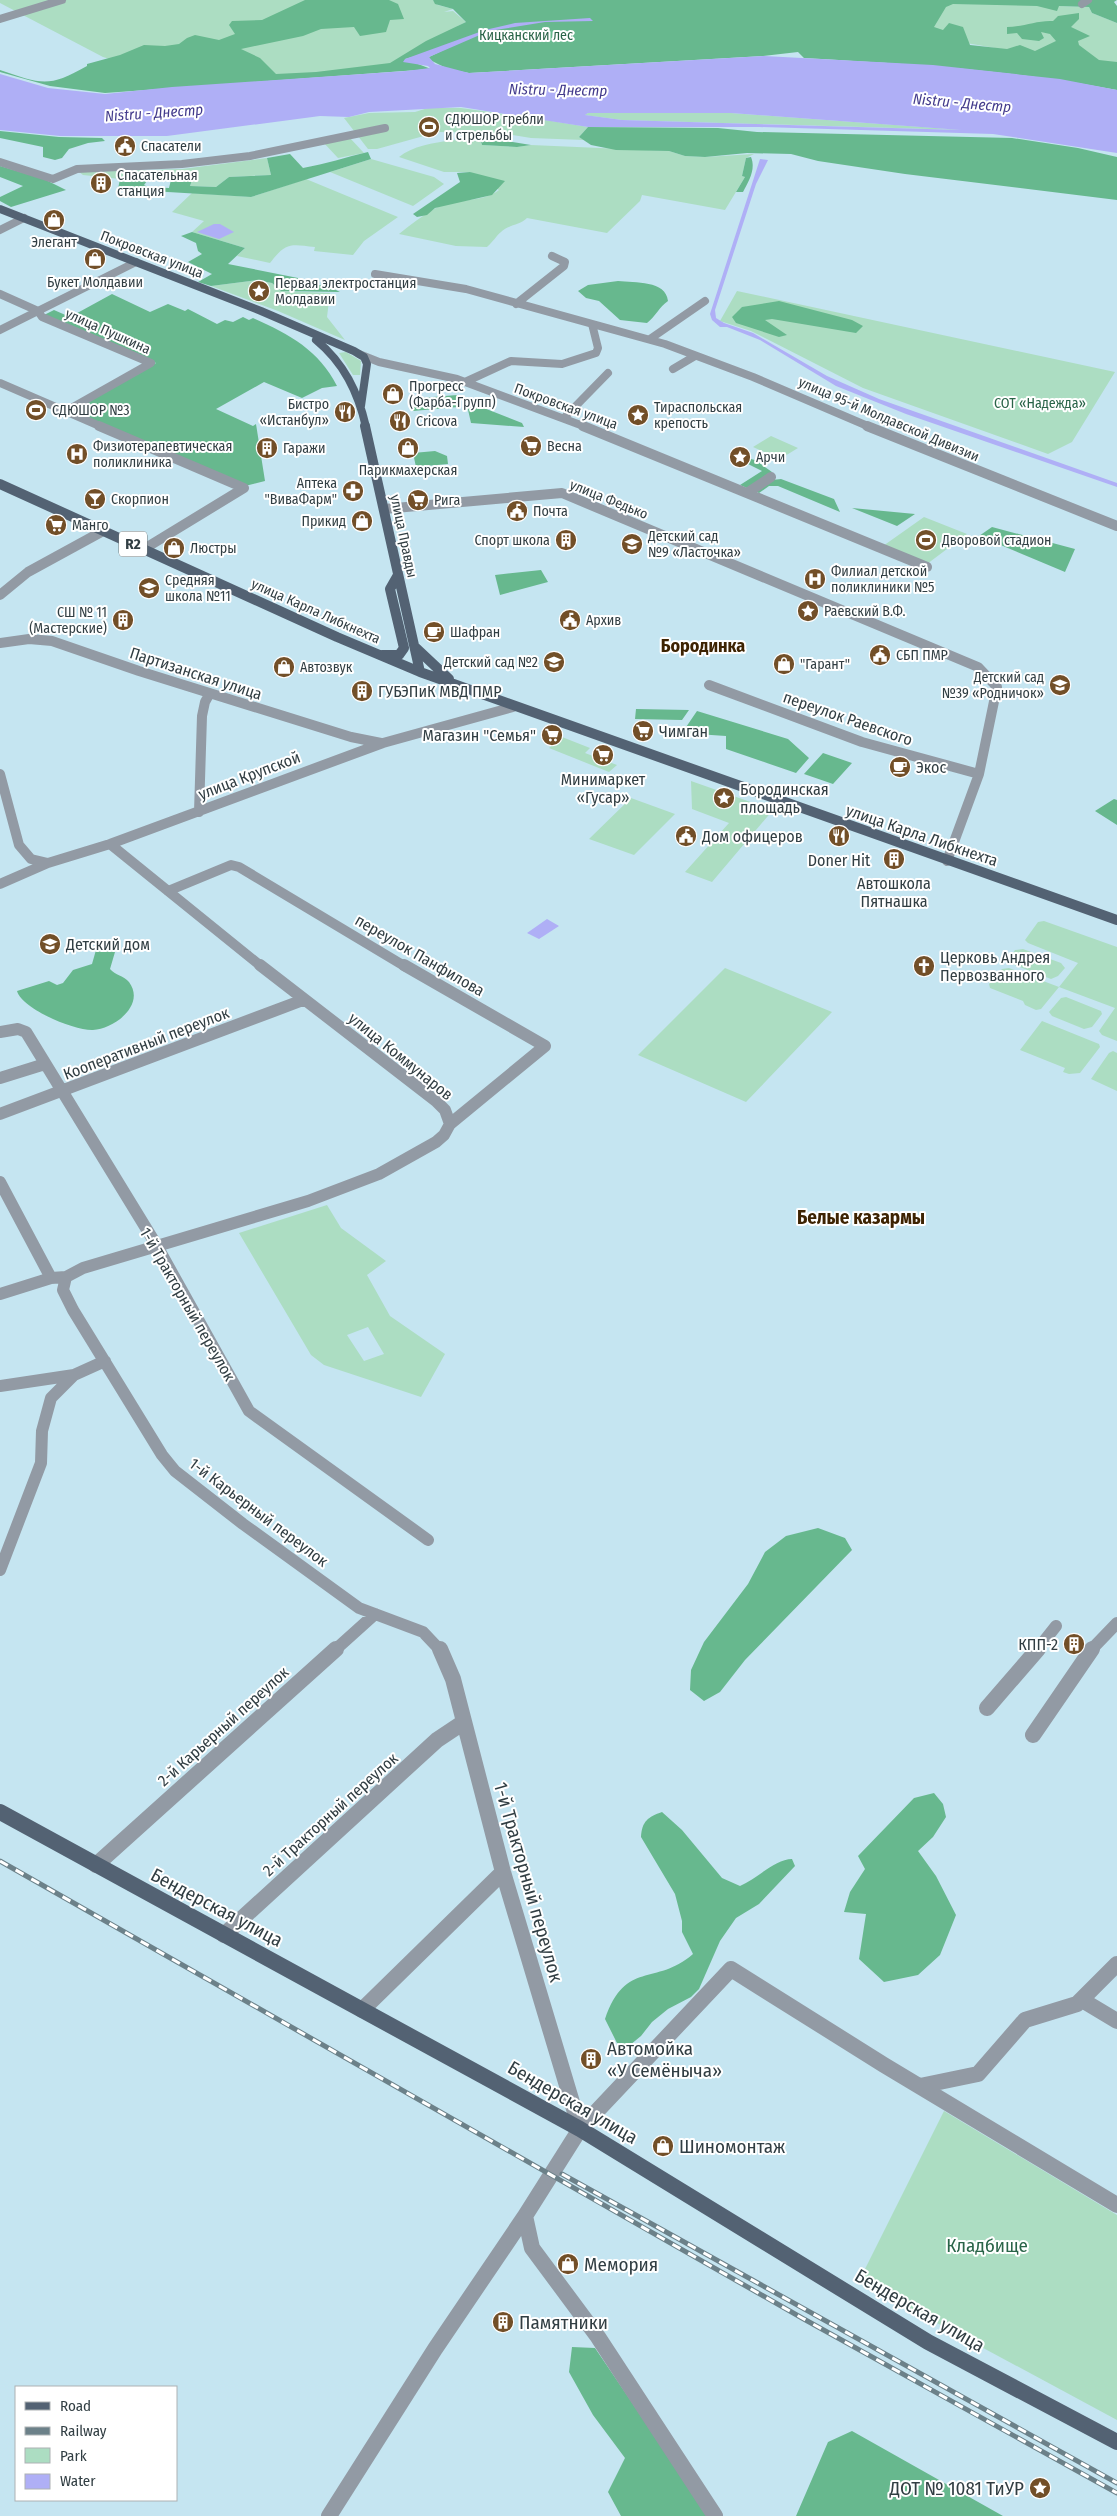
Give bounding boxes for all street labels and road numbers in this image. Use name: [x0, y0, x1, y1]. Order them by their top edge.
street label: Покровская улица: [98, 227, 206, 282]
street label: улица Пушкина: [63, 305, 153, 358]
street label: улица 95-й Молдавской Дивизии: [796, 374, 982, 465]
street label: Покровская улица: [512, 380, 620, 433]
street label: улица Федько: [567, 476, 650, 523]
street label: улица Правды: [386, 493, 421, 579]
road number: R2: [119, 532, 147, 556]
street label: улица Карла Либкнехта: [249, 575, 383, 648]
street label: Партизанская улица: [127, 643, 264, 704]
street label: переулок Раевского: [781, 687, 915, 750]
street label: улица Крупской: [196, 747, 303, 804]
street label: улица Карла Либкнехта: [843, 801, 1000, 870]
street label: переулок Панфилова: [352, 911, 488, 1000]
street label: Кооперативный переулок: [61, 1003, 232, 1084]
street label: улица Коммунаров: [345, 1009, 457, 1104]
street label: 1-й Тракторный переулок: [136, 1224, 240, 1385]
street label: 1-й Карьерный переулок: [186, 1454, 332, 1571]
street label: 2-й Карьерный переулок: [154, 1662, 293, 1790]
street label: 2-й Тракторный переулок: [259, 1748, 402, 1880]
street label: 1-й Тракторный переулок: [489, 1780, 568, 1985]
street label: Бендерская улица: [147, 1863, 287, 1952]
street label: Бендерская улица: [504, 2056, 642, 2149]
street label: Бендерская улица: [851, 2264, 989, 2357]

